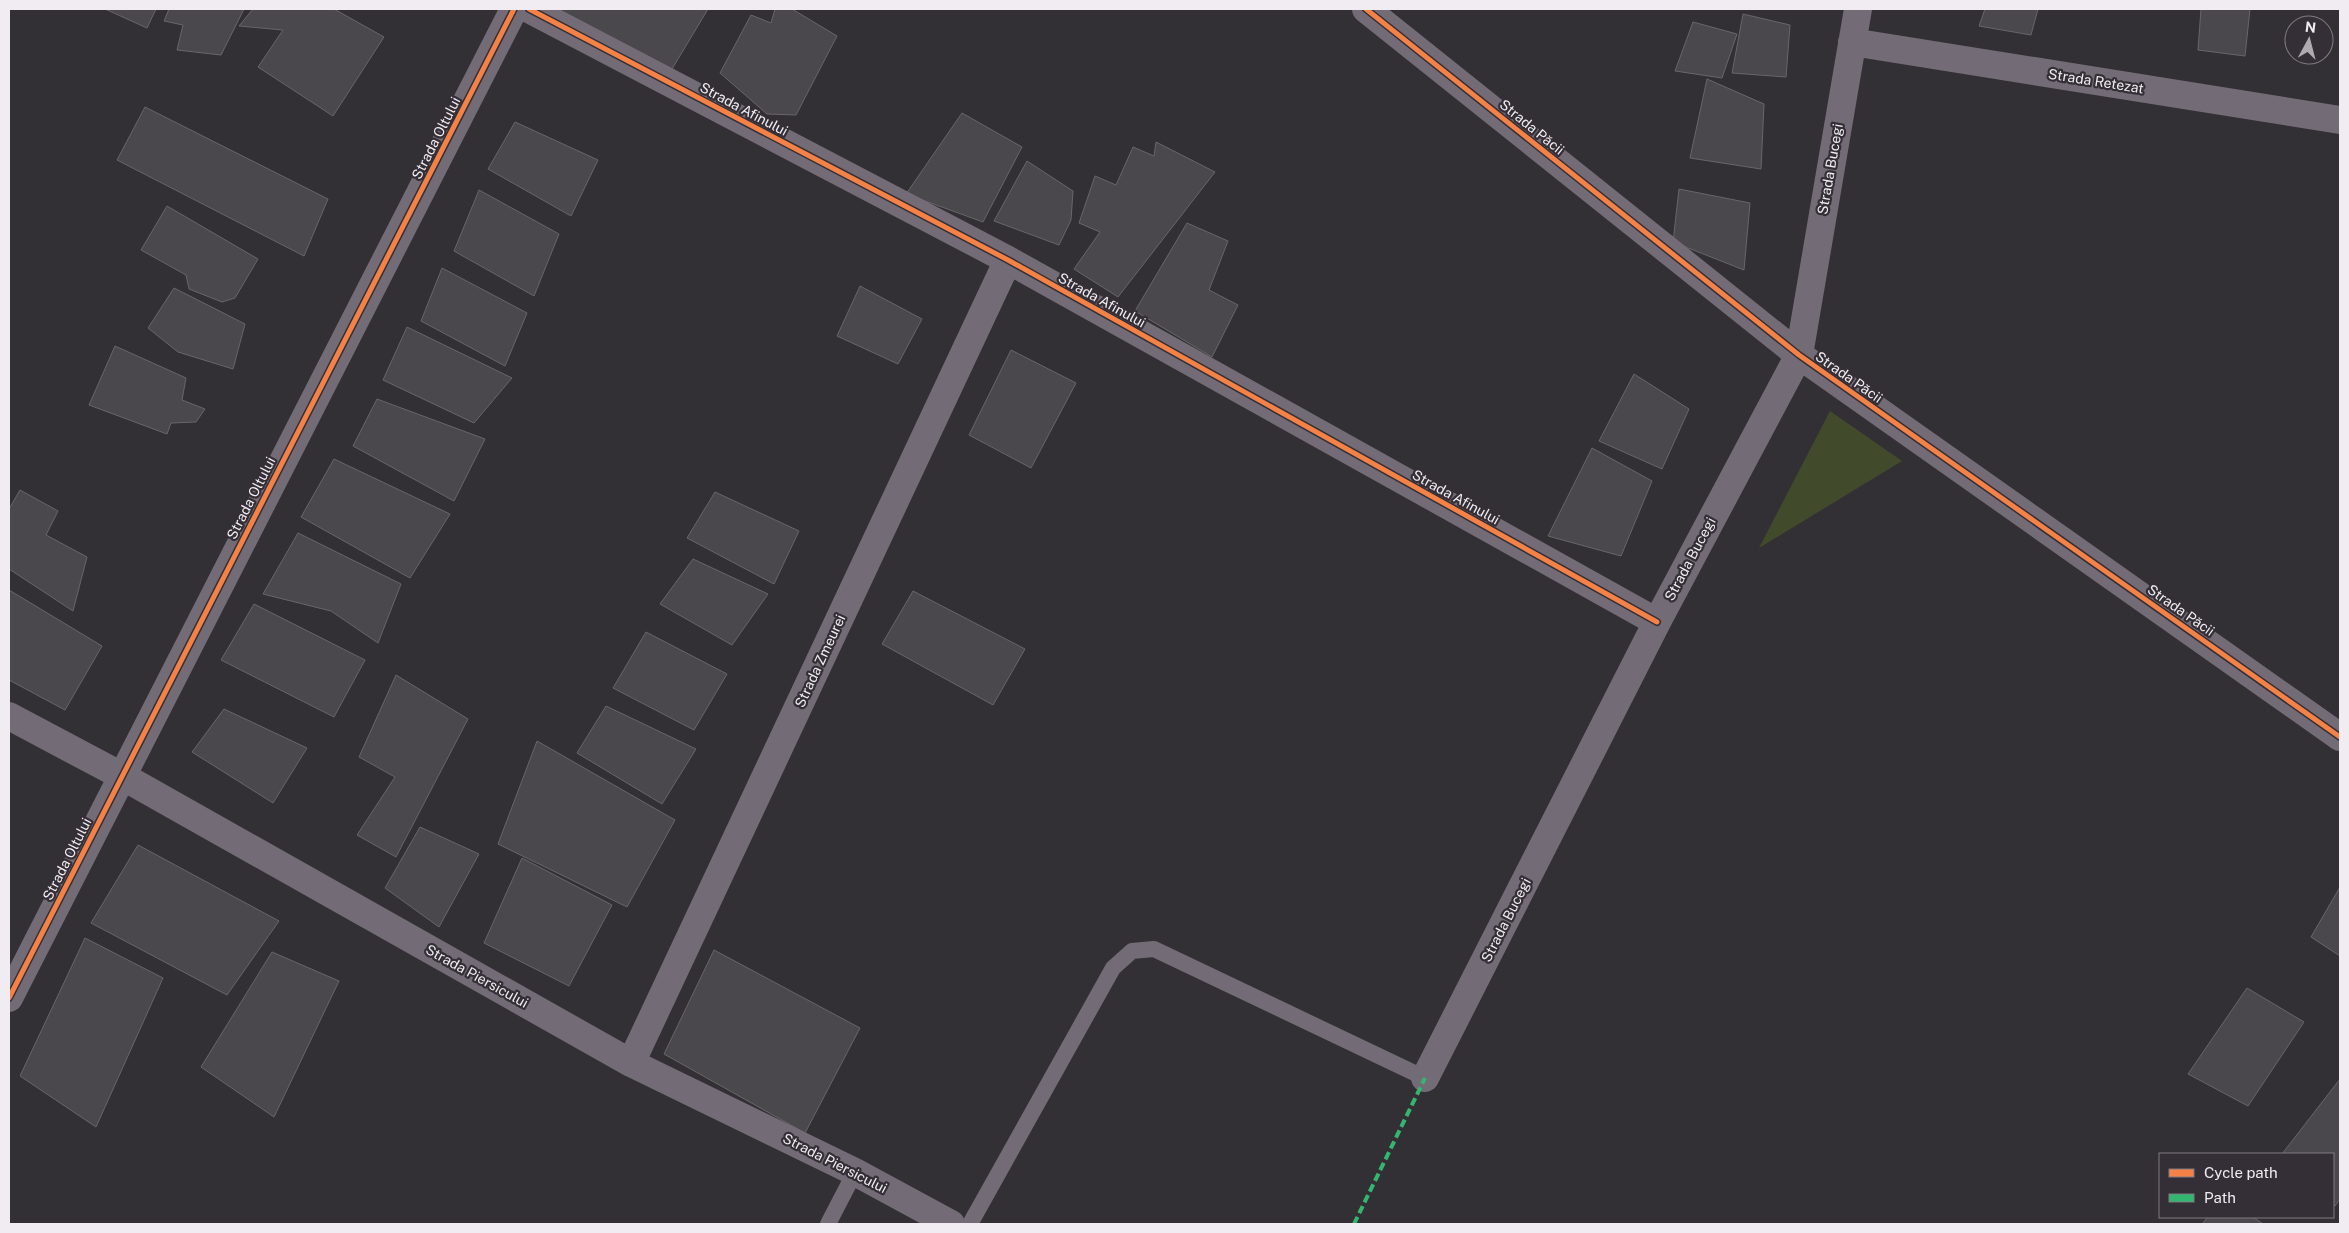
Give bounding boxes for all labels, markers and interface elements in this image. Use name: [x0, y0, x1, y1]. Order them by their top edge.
north arrow: [2284, 15, 2334, 65]
text: N: [2304, 18, 2317, 36]
street label: Strada Retezat: [2047, 66, 2145, 96]
street label: Strada Afinului: [697, 79, 791, 139]
street label: Strada Oltului: [408, 94, 464, 182]
street label: Strada Păcii: [1497, 96, 1567, 158]
street label: Strada Bucegi: [1814, 122, 1846, 216]
street label: Strada Afinului: [1056, 269, 1148, 331]
street label: Strada Păcii: [1812, 348, 1886, 406]
street label: Strada Oltului: [223, 454, 279, 542]
street label: Strada Afinului: [1410, 466, 1502, 528]
street label: Strada Bucegi: [1661, 515, 1719, 603]
street label: Strada Păcii: [2144, 581, 2218, 639]
street label: Strada Zmeurei: [791, 612, 849, 710]
street label: Strada Oltului: [39, 815, 95, 903]
street label: Strada Bucegi: [1478, 875, 1534, 965]
street label: Strada Piersicului: [423, 941, 531, 1011]
street label: Strada Piersicului: [780, 1130, 890, 1196]
legend: [2159, 1153, 2334, 1218]
text: Cycle path: [2204, 1164, 2278, 1181]
text: Path: [2204, 1189, 2236, 1206]

